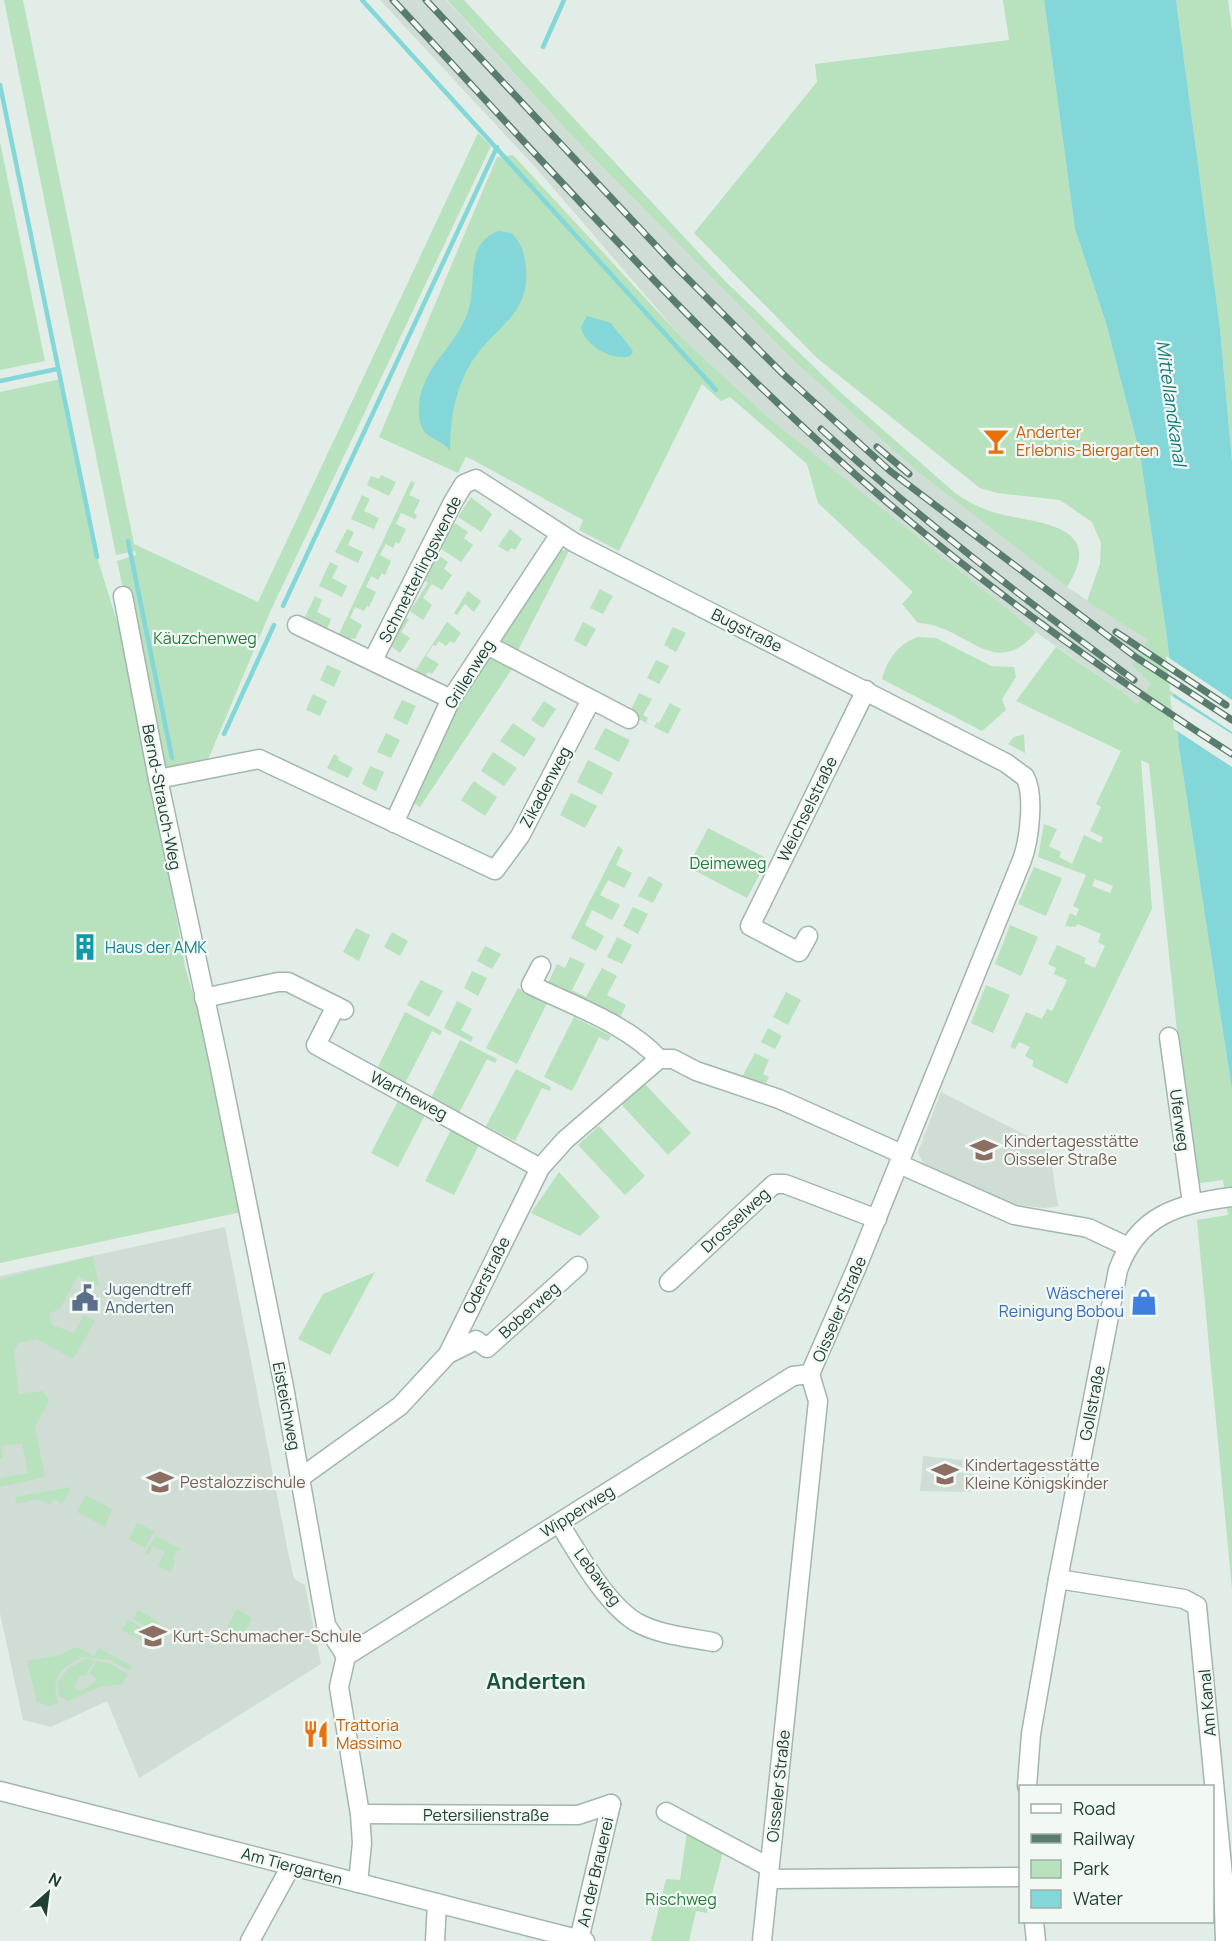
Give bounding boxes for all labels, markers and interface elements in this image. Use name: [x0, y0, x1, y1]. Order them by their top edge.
water label: Mittellandkanal: [1151, 339, 1193, 470]
place label: Anderter Erlebnis-Biergarten: [1016, 421, 1159, 461]
bar icon: Anderter Erlebnis-Biergarten: [981, 426, 1011, 456]
street label: Schmetterlingswende: [373, 492, 467, 646]
street label: Bugstraße: [708, 603, 786, 657]
park label: Käuzchenweg: [153, 627, 257, 649]
street label: Grillenweg: [439, 635, 499, 713]
street label: Bernd-Strauch-Weg: [137, 722, 187, 872]
street label: Zikadenweg: [514, 742, 576, 832]
street label: Weichselstraße: [772, 752, 842, 866]
park label: Deimeweg: [689, 852, 767, 874]
building icon: Haus der AMK: [70, 932, 100, 962]
place label: Haus der AMK: [105, 936, 207, 958]
street label: Wartheweg: [366, 1065, 452, 1125]
street label: Uferweg: [1165, 1088, 1195, 1152]
place label: Kindertagesstätte Oisseler Straße: [1004, 1130, 1139, 1170]
school or university icon: Kindertagesstätte Oisseler Straße: [969, 1135, 999, 1165]
street label: Drosselweg: [696, 1182, 774, 1258]
street label: Oderstraße: [457, 1233, 515, 1317]
street label: Oisseler Straße: [807, 1253, 871, 1365]
street label: Boberweg: [494, 1277, 564, 1343]
place label: Jugendtreff Anderten: [105, 1278, 192, 1318]
place label: Wäscherei Reinigung Bobou: [999, 1282, 1124, 1322]
public building icon: Jugendtreff Anderten: [70, 1283, 100, 1313]
shop icon: Wäscherei Reinigung Bobou: [1129, 1287, 1159, 1317]
street label: Eisteichweg: [268, 1360, 306, 1452]
street label: Gollstraße: [1074, 1363, 1110, 1443]
place label: Kindertagesstätte Kleine Königskinder: [965, 1454, 1109, 1494]
school or university icon: Kindertagesstätte Kleine Königskinder: [930, 1459, 960, 1489]
school or university icon: Pestalozzischule: [145, 1467, 175, 1497]
place label: Pestalozzischule: [180, 1471, 306, 1493]
street label: Wipperweg: [536, 1480, 618, 1542]
street label: Lebaweg: [569, 1544, 627, 1610]
school or university icon: Kurt-Schumacher-Schule: [138, 1621, 168, 1651]
place label: Kurt-Schumacher-Schule: [173, 1625, 362, 1647]
district label: Anderten: [486, 1666, 586, 1696]
street label: Am Kanal: [1193, 1668, 1221, 1738]
place label: Trattoria Massimo: [336, 1714, 402, 1754]
restaurant icon: Trattoria Massimo: [301, 1719, 331, 1749]
street label: Oisseler Straße: [761, 1729, 795, 1843]
legend: [1019, 1785, 1214, 1923]
text: Road: [1073, 1796, 1116, 1820]
street label: Petersilienstraße: [423, 1804, 549, 1826]
street label: An der Brauerei: [572, 1815, 618, 1929]
text: Railway: [1073, 1826, 1135, 1850]
street label: Am Tiergarten: [239, 1842, 345, 1890]
text: Park: [1073, 1856, 1110, 1880]
north arrow: [18, 1863, 78, 1923]
text: N: [45, 1867, 65, 1892]
text: Water: [1073, 1886, 1123, 1910]
park label: Rischweg: [645, 1888, 717, 1910]

